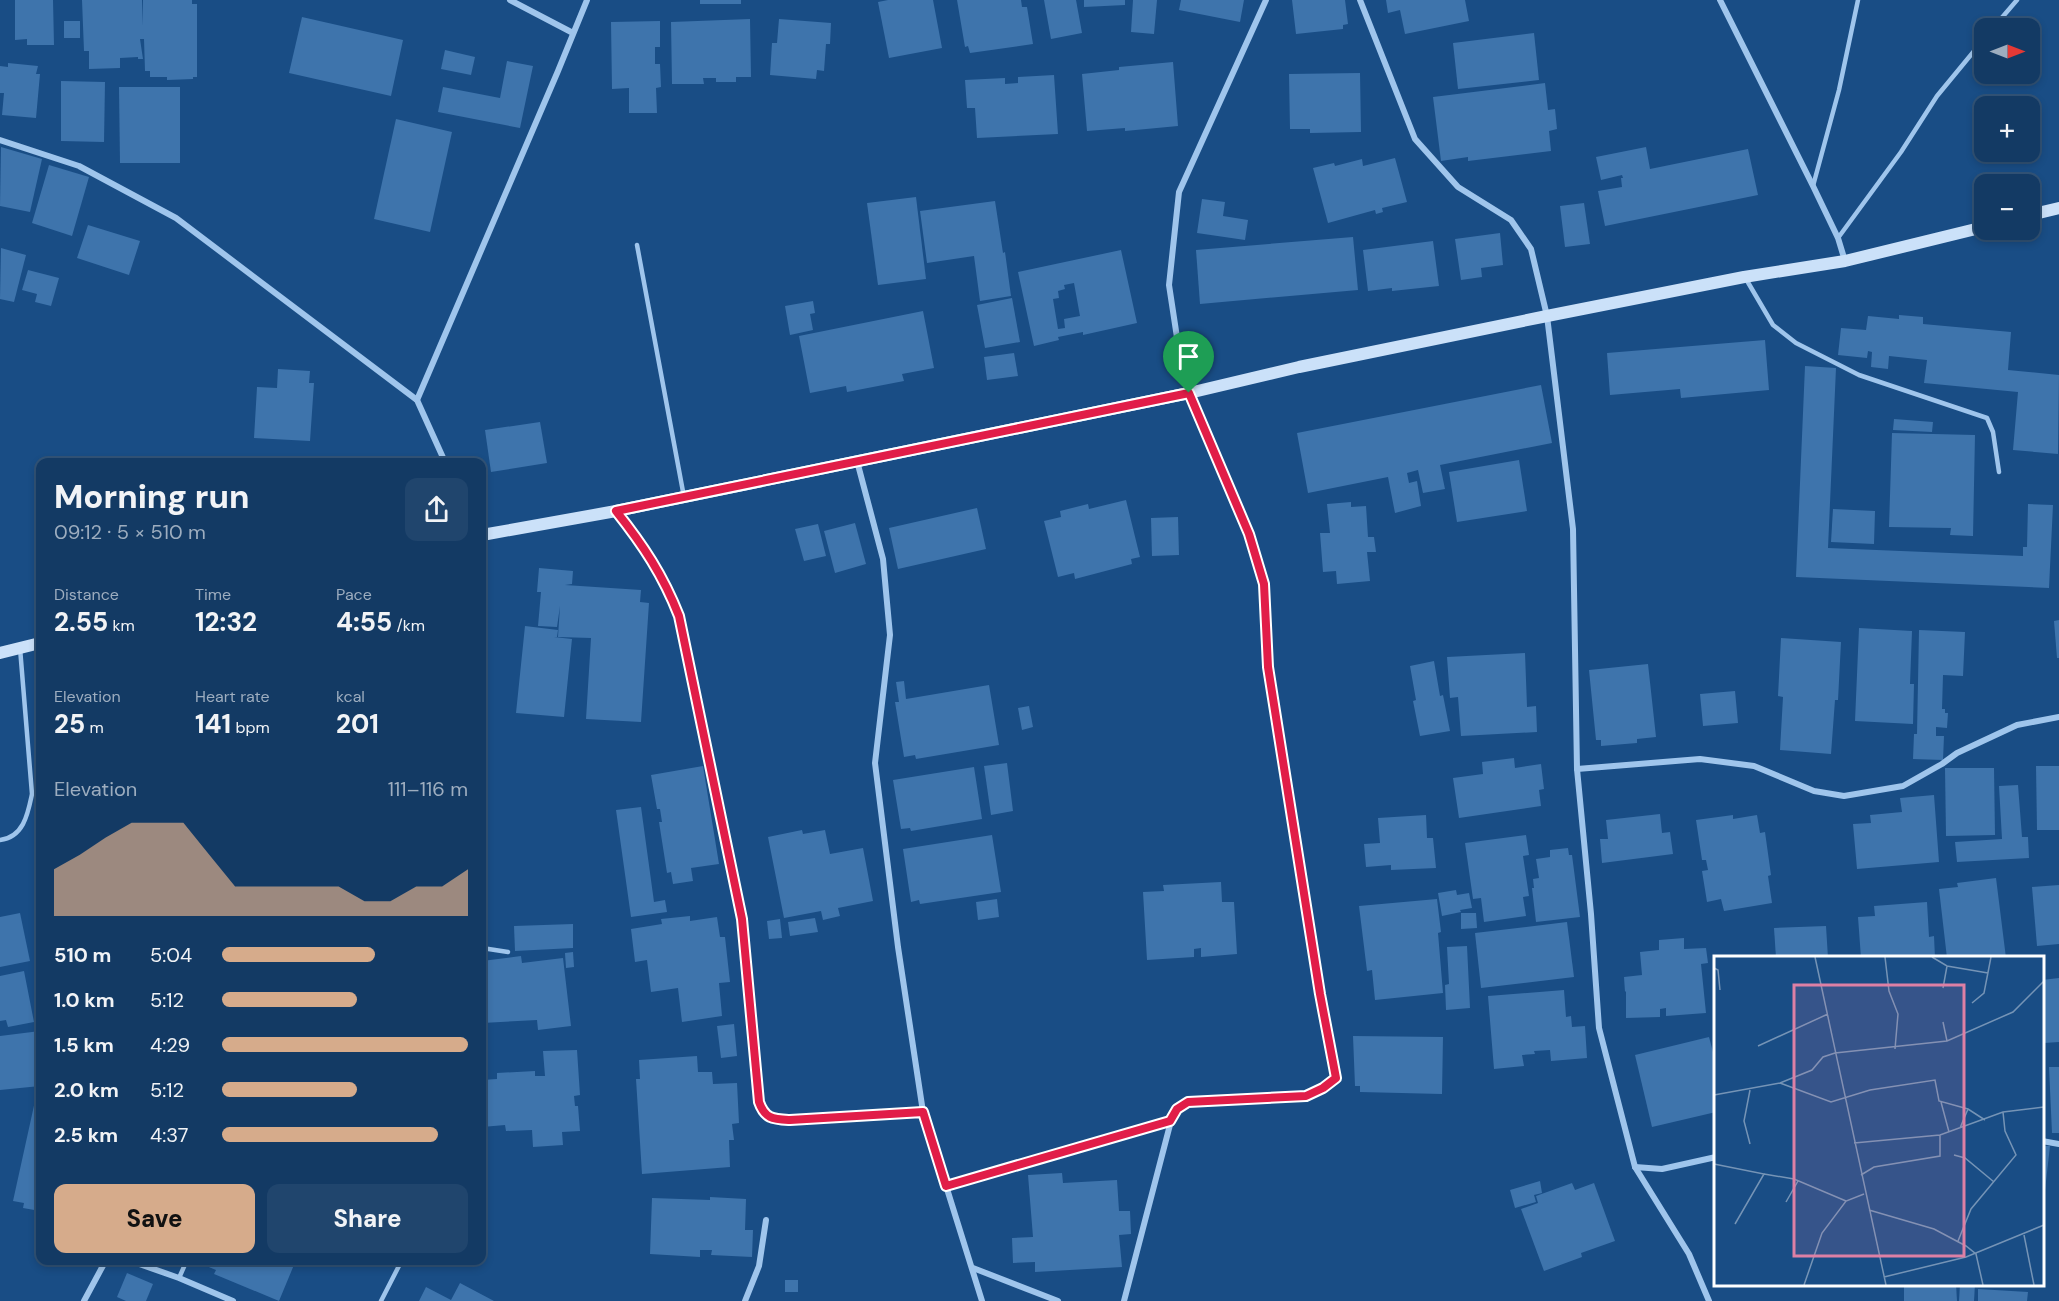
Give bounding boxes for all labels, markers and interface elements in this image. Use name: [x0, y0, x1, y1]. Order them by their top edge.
north arrow: [1974, 18, 2040, 84]
map controls: [1974, 18, 2040, 240]
button: +: [1974, 96, 2040, 162]
button: −: [1974, 174, 2040, 240]
pin: [1163, 331, 1214, 393]
icon: arrive: [1172, 340, 1205, 373]
text: Morning run: [54, 475, 249, 518]
button: share: [405, 478, 468, 541]
text: 09:12 · 5 × 510 m: [54, 519, 206, 545]
text: Distance: [54, 584, 119, 605]
text: Time: [195, 584, 231, 605]
text: Pace: [336, 584, 372, 605]
text: 2.55: [54, 605, 108, 639]
text: 12:32: [195, 605, 257, 639]
text: 4:55: [336, 605, 392, 639]
text: km: [108, 615, 135, 636]
text: /km: [392, 615, 425, 636]
text: Elevation: [54, 686, 121, 707]
text: Heart rate: [195, 686, 270, 707]
text: kcal: [336, 686, 365, 707]
text: 25: [54, 707, 85, 741]
text: 141: [195, 707, 231, 741]
text: 201: [336, 707, 379, 741]
text: m: [85, 717, 104, 738]
text: bpm: [231, 717, 270, 738]
text: Elevation: [54, 776, 137, 802]
text: 111–116 m: [388, 776, 468, 802]
text: 510 m: [54, 942, 111, 968]
text: 5:04: [150, 942, 192, 968]
inset map: [1714, 956, 2044, 1286]
text: 1.0 km: [54, 987, 115, 1013]
text: 5:12: [150, 987, 184, 1013]
text: 1.5 km: [54, 1032, 114, 1058]
text: 4:29: [150, 1032, 190, 1058]
text: 2.0 km: [54, 1077, 119, 1103]
text: 5:12: [150, 1077, 184, 1103]
text: 2.5 km: [54, 1122, 118, 1148]
text: 4:37: [150, 1122, 188, 1148]
button: Save: [54, 1184, 255, 1253]
button: Share: [267, 1184, 468, 1253]

